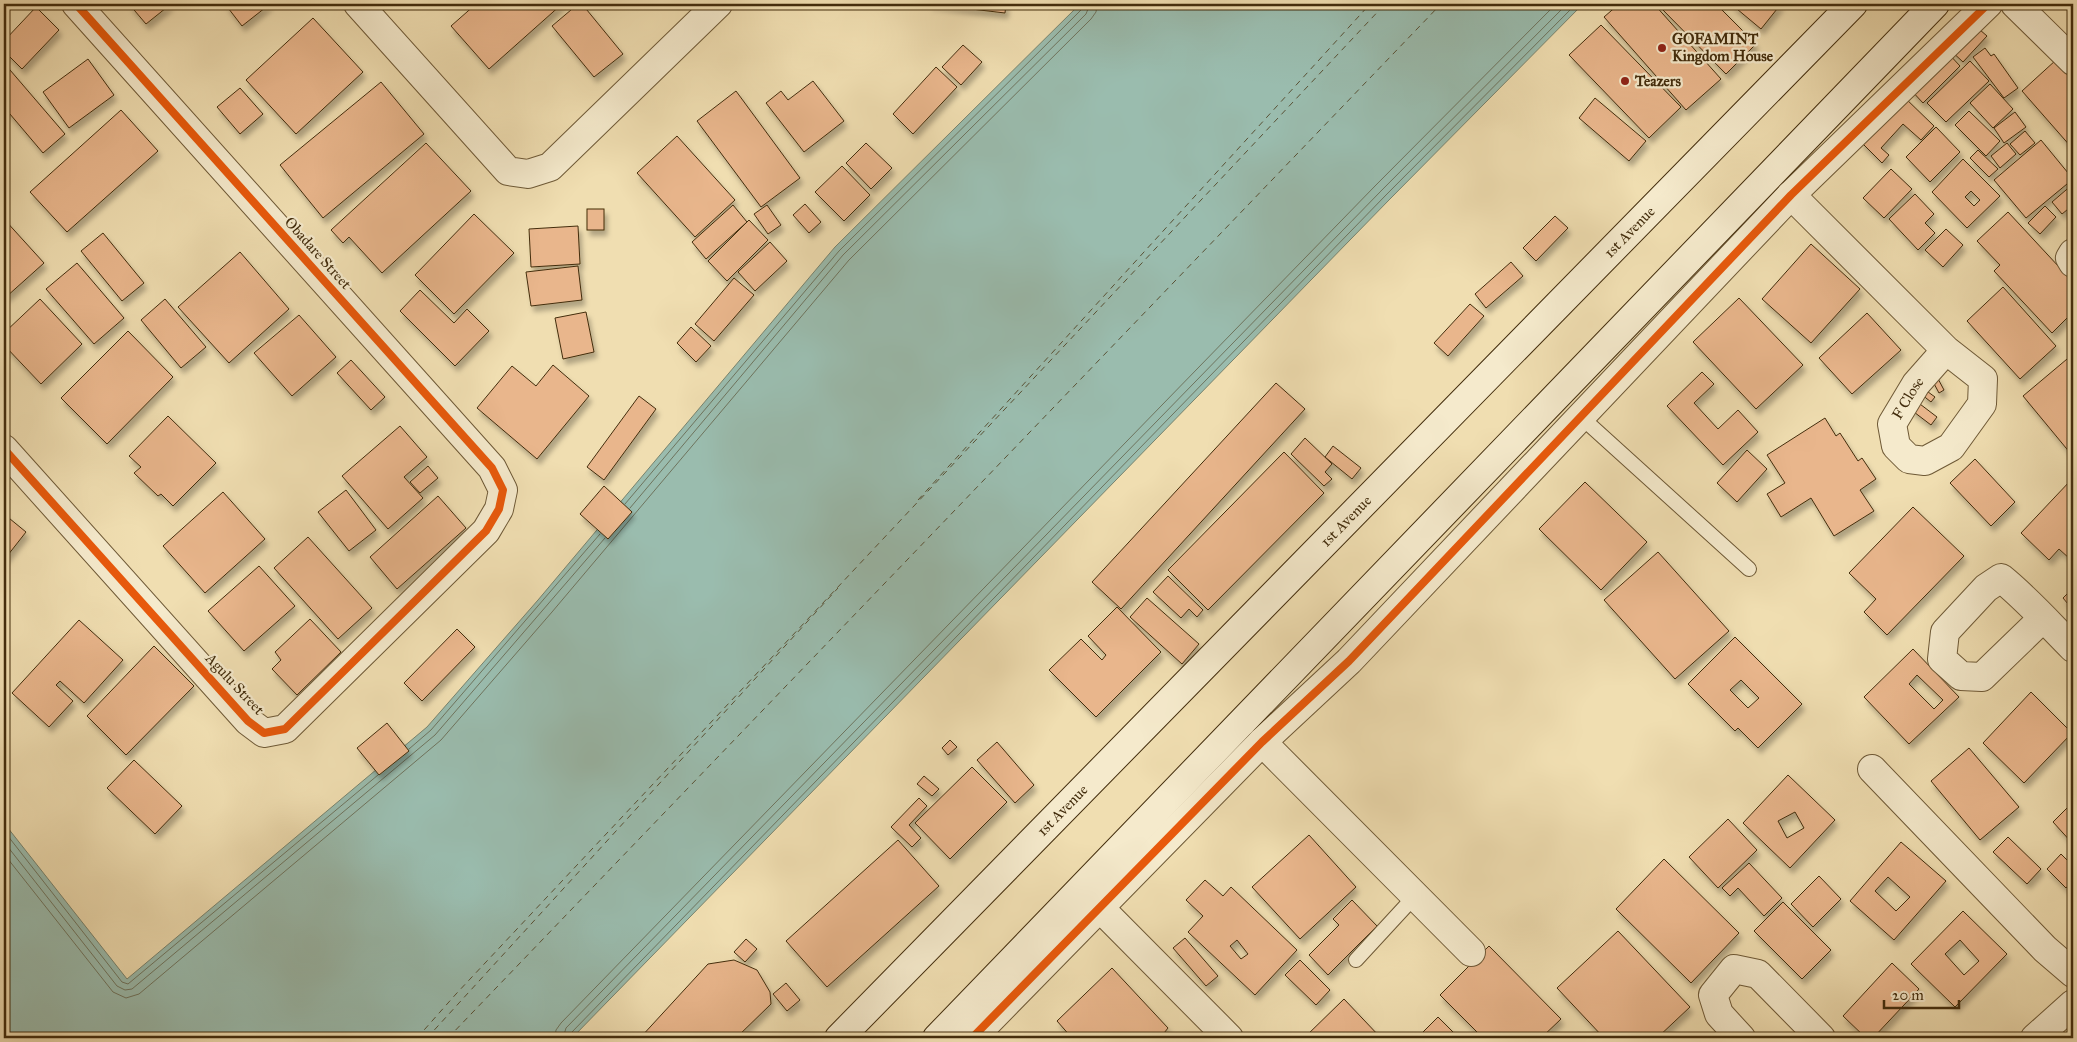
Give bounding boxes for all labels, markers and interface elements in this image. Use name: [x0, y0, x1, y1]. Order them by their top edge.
place label: GOFAMINT Kingdom House: [1672, 30, 1774, 66]
marker: GOFAMINT Kingdom House: [1656, 42, 1668, 54]
place label: Teazers: [1634, 72, 1681, 90]
marker: Teazers: [1619, 75, 1631, 87]
street label: 1st Avenue: [1600, 202, 1659, 261]
street label: Obadare Street: [281, 213, 356, 293]
street label: F Close: [1888, 373, 1927, 423]
street label: 1st Avenue: [1317, 492, 1375, 551]
street label: Agulu Street: [201, 649, 269, 719]
street label: 1st Avenue: [1033, 781, 1092, 840]
scale bar: [1884, 977, 1960, 1009]
text: 20 m: [1892, 986, 1924, 1004]

